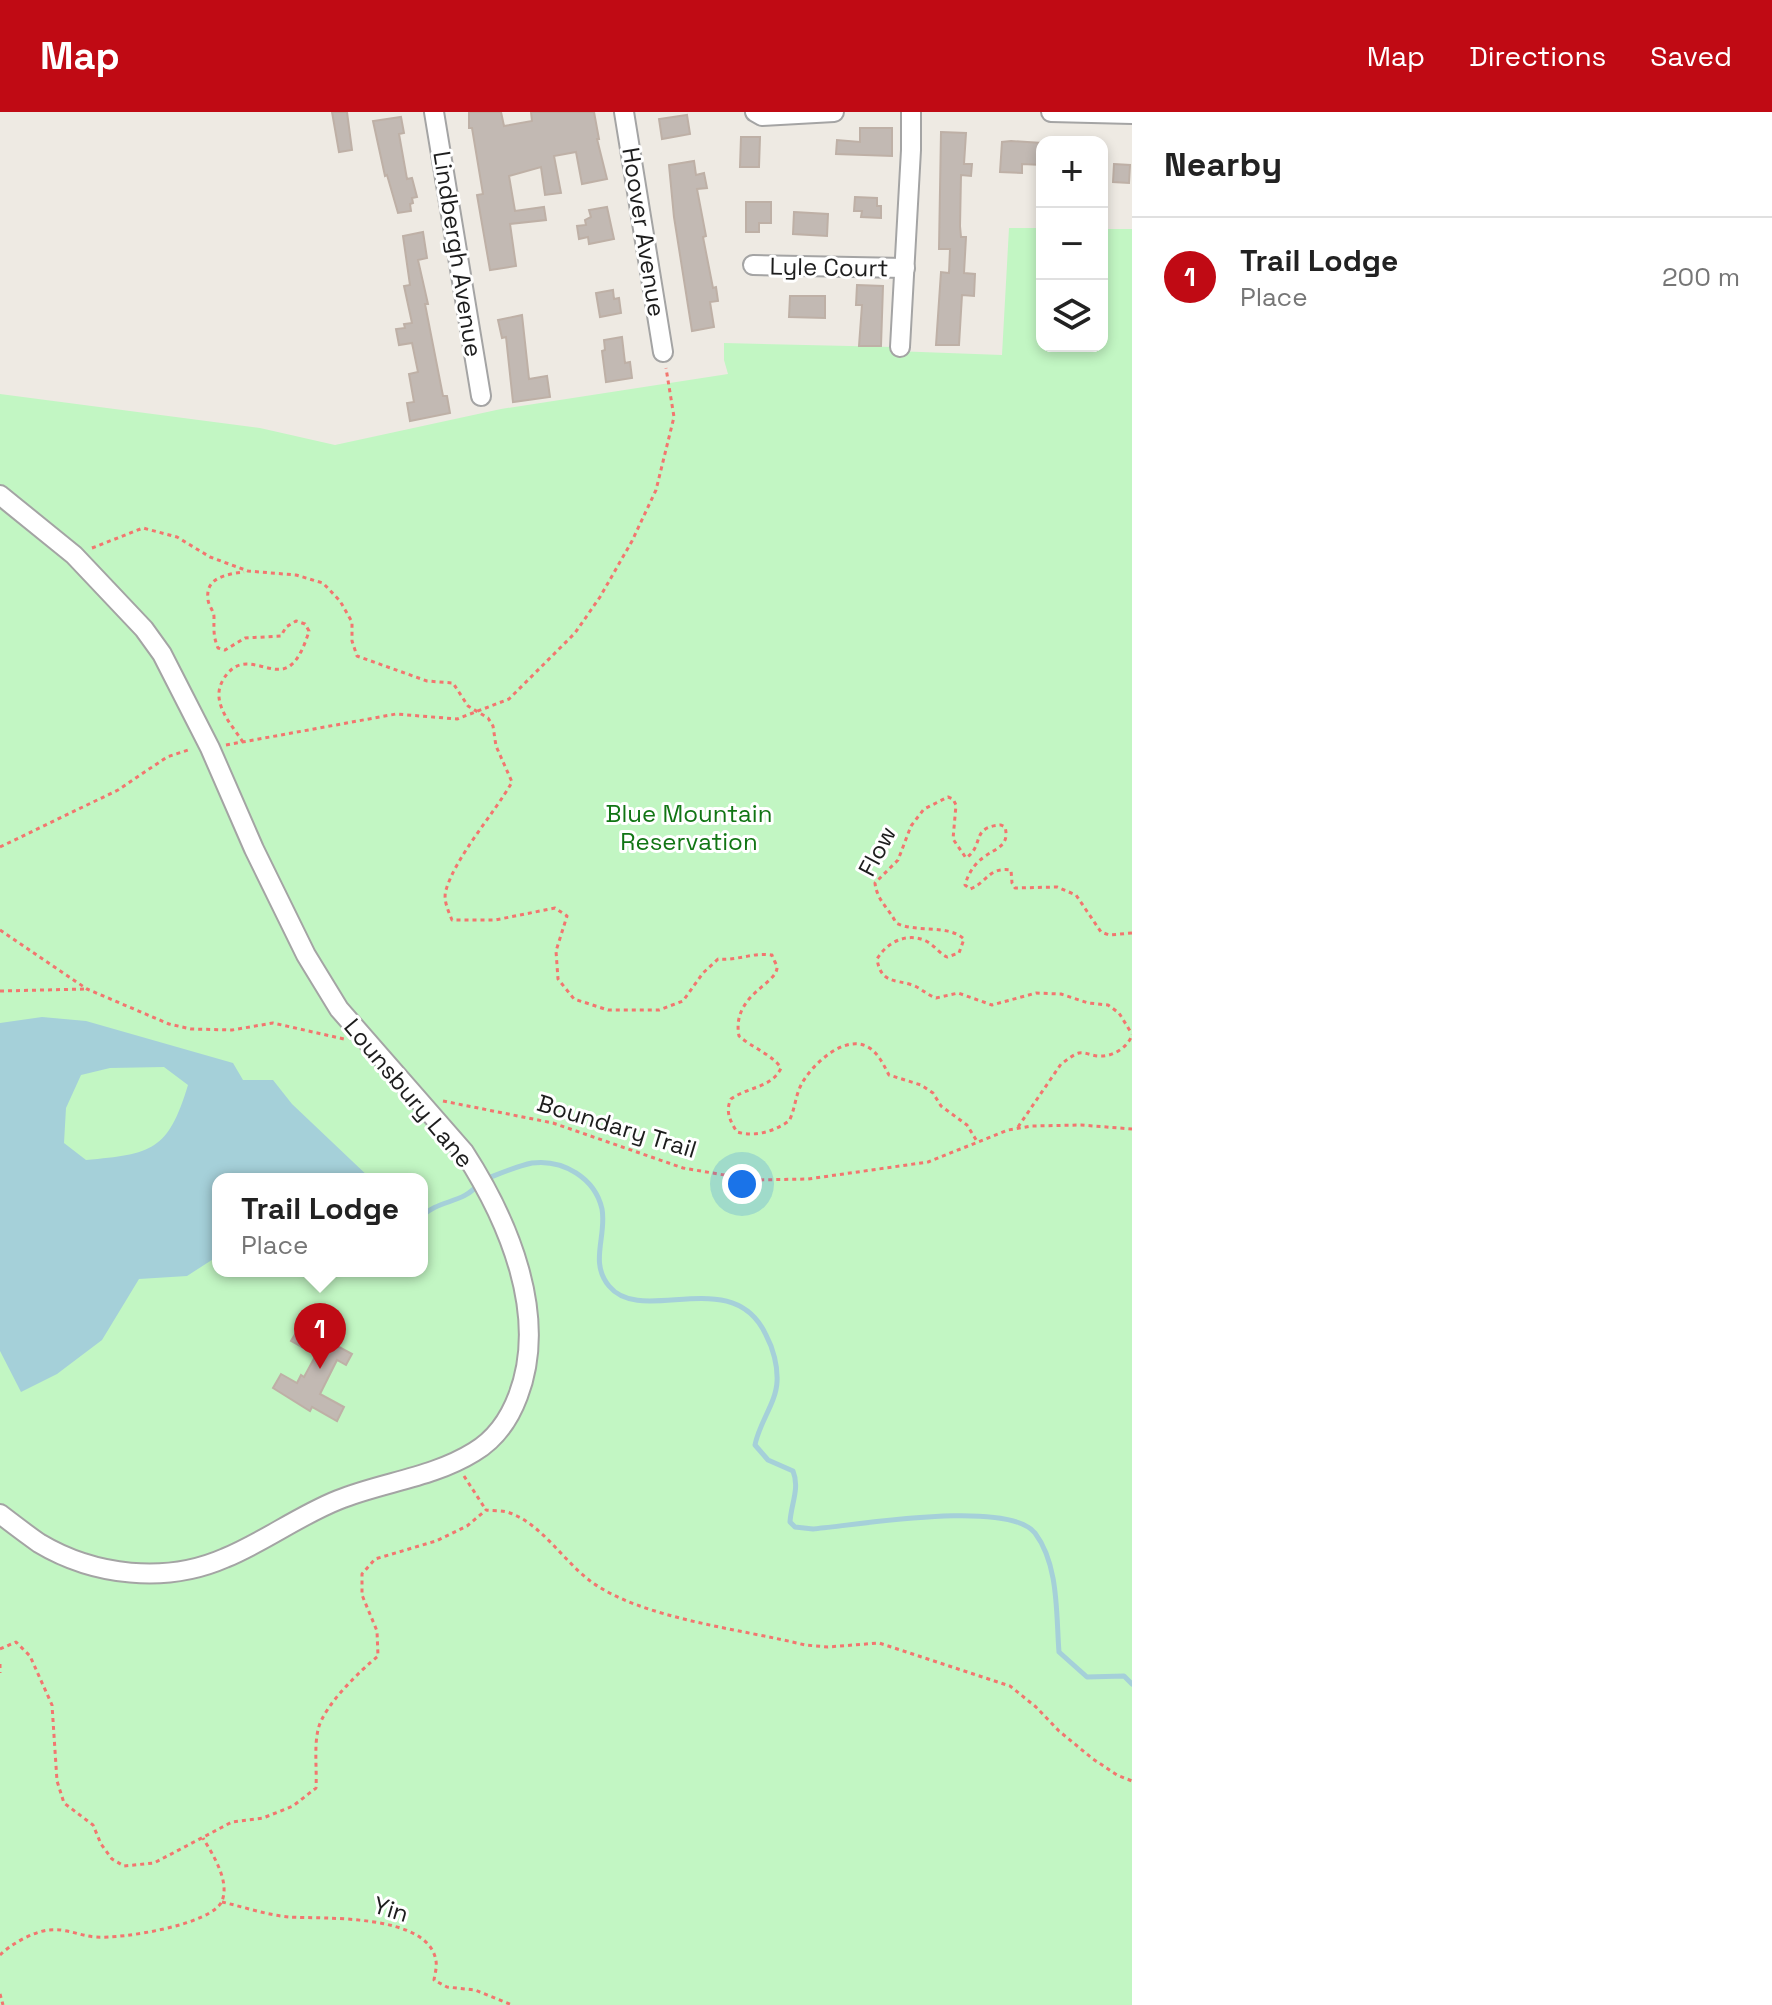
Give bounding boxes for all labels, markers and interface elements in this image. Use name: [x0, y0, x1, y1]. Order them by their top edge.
text: Map: [40, 32, 120, 80]
text: Map: [1367, 38, 1425, 74]
text: Directions: [1469, 38, 1606, 74]
text: Saved: [1650, 38, 1732, 74]
map controls: [1036, 136, 1108, 352]
button: +: [1036, 136, 1108, 208]
text: Nearby: [1164, 143, 1282, 186]
street label: Hoover Avenue: [615, 145, 673, 319]
street label: Lindbergh Avenue: [426, 149, 490, 359]
button: −: [1036, 208, 1108, 280]
text: Trail Lodge: [1240, 241, 1398, 280]
street label: Lyle Court: [769, 250, 889, 284]
text: 1: [1184, 260, 1196, 294]
text: 200 m: [1662, 260, 1740, 294]
button: layers: [1036, 280, 1108, 352]
text: Place: [1240, 280, 1308, 314]
park label: Blue Mountain Reservation: [606, 798, 772, 857]
street label: Flow: [851, 820, 903, 882]
street label: Lounsbury Lane: [337, 1012, 481, 1174]
street label: Boundary Trail: [534, 1087, 700, 1165]
your location: [722, 1164, 762, 1204]
popup: [212, 1173, 428, 1277]
text: Trail Lodge: [241, 1189, 399, 1228]
text: Place: [241, 1228, 308, 1262]
pin: 1: [294, 1303, 346, 1369]
street label: Yin: [370, 1889, 412, 1929]

